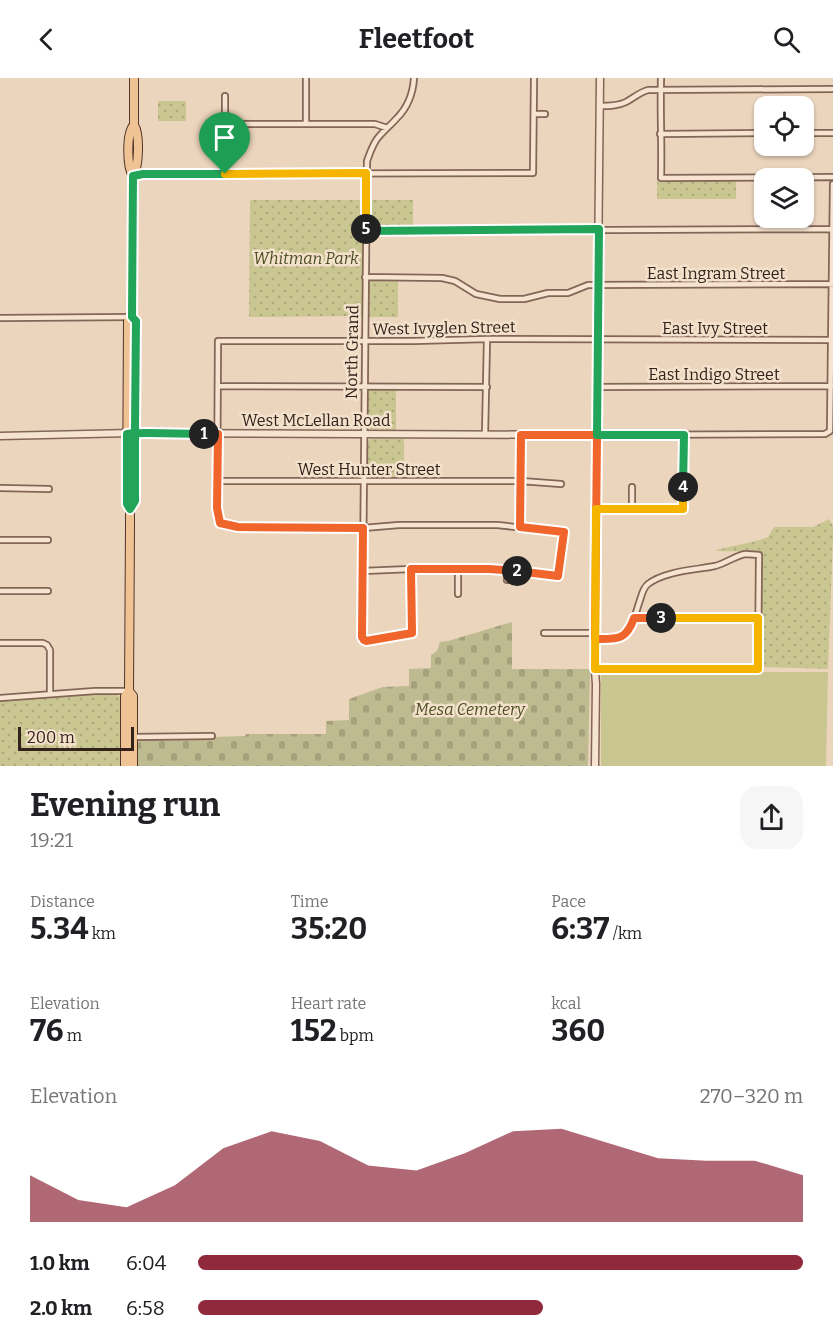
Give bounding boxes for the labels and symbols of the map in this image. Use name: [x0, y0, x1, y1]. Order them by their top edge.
pin: [199, 112, 250, 174]
pin: 5: [351, 214, 381, 244]
park label: Whitman Park: [253, 249, 359, 268]
street label: East Ingram Street: [647, 264, 785, 283]
street label: North Grand: [342, 304, 362, 399]
street label: West Ivyglen Street: [372, 317, 516, 339]
street label: East Ivy Street: [662, 319, 768, 338]
street label: East Indigo Street: [648, 365, 780, 384]
street label: West McLellan Road: [242, 411, 391, 430]
pin: 1: [189, 419, 219, 449]
street label: West Hunter Street: [297, 460, 441, 479]
pin: 4: [668, 472, 698, 502]
pin: 2: [502, 556, 532, 586]
pin: 3: [646, 603, 676, 633]
park label: Mesa Cemetery: [415, 700, 526, 719]
scale bar: [18, 724, 134, 752]

